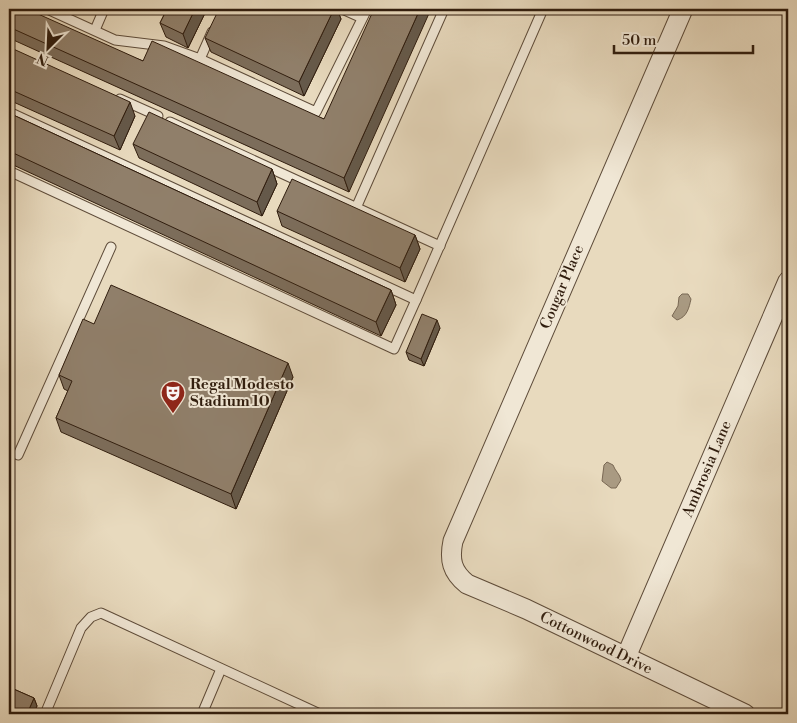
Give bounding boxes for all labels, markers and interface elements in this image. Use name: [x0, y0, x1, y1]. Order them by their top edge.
north arrow: [22, 22, 72, 72]
scale bar: [614, 22, 753, 54]
text: 50 m: [622, 31, 656, 50]
text: N: [34, 48, 52, 69]
street label: Cougar Place: [536, 242, 588, 332]
place label: Regal Modesto Stadium 10: [190, 375, 294, 411]
theatre icon: Regal Modesto Stadium 10: [160, 380, 186, 414]
street label: Ambrosia Lane: [678, 418, 736, 521]
street label: Cottonwood Drive: [536, 607, 656, 679]

